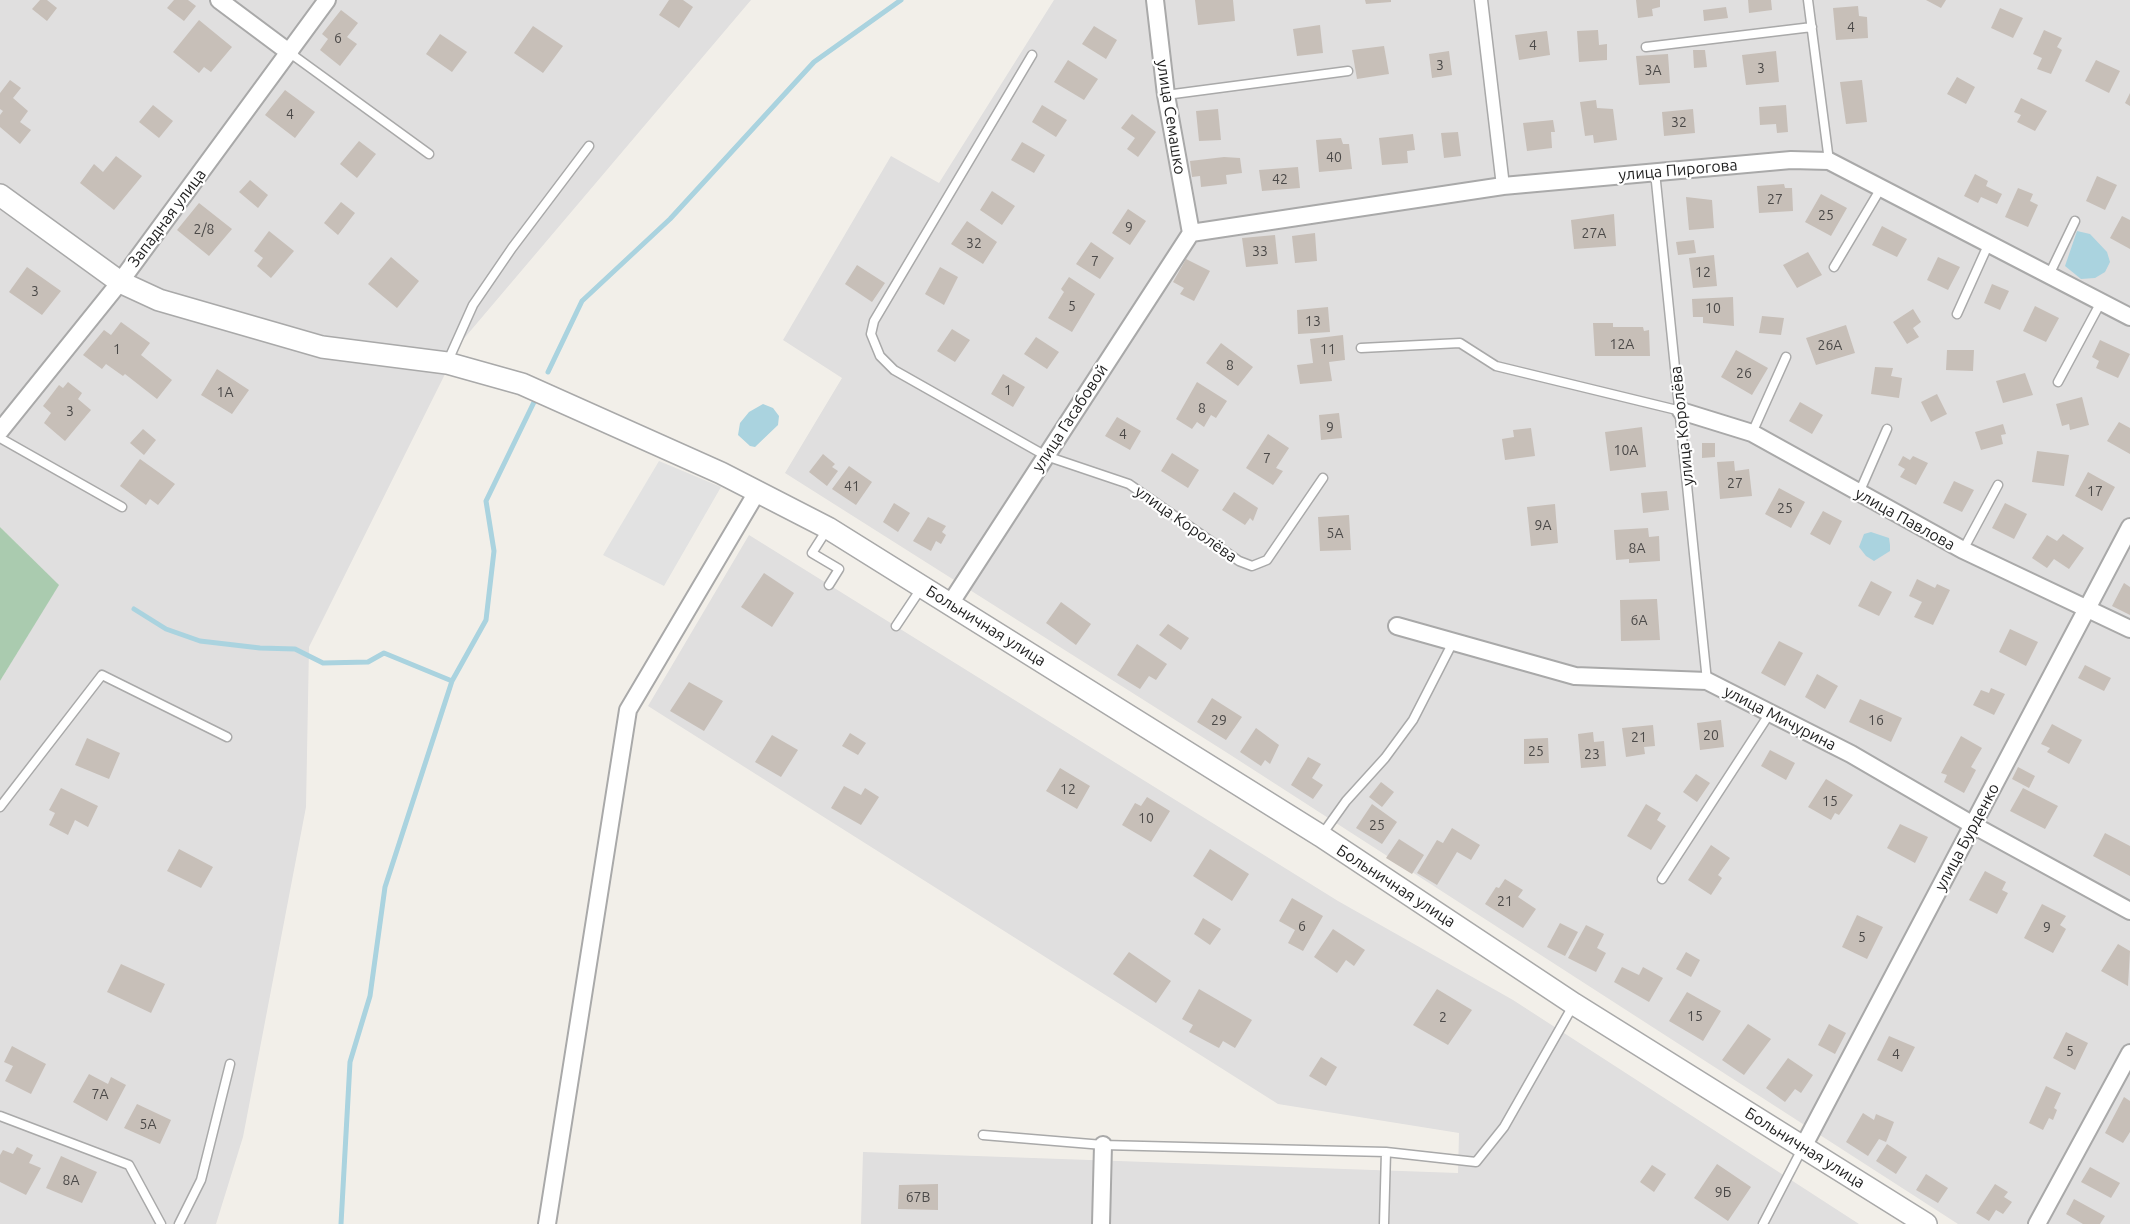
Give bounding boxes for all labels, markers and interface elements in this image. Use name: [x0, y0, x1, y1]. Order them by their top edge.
house number: 4: [1847, 19, 1855, 35]
house number: 6: [334, 30, 342, 46]
house number: 4: [1529, 37, 1537, 53]
house number: 3: [1436, 57, 1444, 73]
street label: улица Семашко: [1152, 58, 1190, 176]
house number: 3: [1757, 60, 1765, 76]
house number: 3А: [1645, 62, 1661, 78]
house number: 4: [286, 106, 294, 122]
house number: 32: [1671, 114, 1687, 130]
house number: 40: [1326, 149, 1342, 165]
street label: улица Пирогова: [1618, 155, 1738, 185]
street label: Западная улица: [124, 165, 210, 271]
house number: 42: [1272, 171, 1288, 187]
house number: 27: [1767, 191, 1783, 207]
house number: 25: [1818, 207, 1834, 223]
house number: 9: [1125, 219, 1133, 235]
house number: 2/8: [194, 221, 214, 237]
house number: 27А: [1582, 225, 1606, 241]
house number: 32: [966, 235, 982, 251]
house number: 33: [1252, 243, 1268, 259]
house number: 7: [1091, 253, 1099, 269]
house number: 12: [1695, 264, 1711, 280]
house number: 3: [31, 283, 39, 299]
house number: 5: [1068, 298, 1076, 314]
house number: 10: [1705, 300, 1721, 316]
house number: 13: [1305, 313, 1321, 329]
house number: 12А: [1610, 336, 1634, 352]
house number: 26А: [1818, 337, 1842, 353]
house number: 1: [113, 341, 121, 357]
house number: 11: [1320, 341, 1336, 357]
house number: 8: [1226, 357, 1234, 373]
street label: улица Гасабовой: [1028, 361, 1112, 475]
street label: улица Королёва: [1666, 365, 1698, 487]
house number: 26: [1736, 365, 1752, 381]
house number: 1: [1004, 382, 1012, 398]
house number: 1А: [217, 384, 233, 400]
house number: 8: [1198, 400, 1206, 416]
house number: 3: [66, 403, 74, 419]
house number: 9: [1326, 419, 1334, 435]
house number: 4: [1119, 426, 1127, 442]
house number: 10А: [1614, 442, 1638, 458]
house number: 7: [1263, 450, 1271, 466]
house number: 27: [1727, 475, 1743, 491]
house number: 41: [844, 478, 860, 494]
street label: улица Королёва: [1131, 482, 1241, 566]
house number: 17: [2087, 483, 2103, 499]
street label: улица Павлова: [1852, 484, 1958, 554]
house number: 25: [1777, 500, 1793, 516]
house number: 9А: [1535, 517, 1551, 533]
house number: 5А: [1327, 525, 1343, 541]
house number: 8А: [1629, 540, 1645, 556]
street label: Больничная улица: [923, 581, 1049, 671]
house number: 6А: [1631, 612, 1647, 628]
street label: улица Мичурина: [1721, 681, 1839, 755]
house number: 29: [1211, 712, 1227, 728]
house number: 16: [1868, 712, 1884, 728]
house number: 20: [1703, 727, 1719, 743]
house number: 21: [1631, 729, 1647, 745]
house number: 25: [1528, 743, 1544, 759]
house number: 23: [1584, 746, 1600, 762]
street label: улица Бурденко: [1931, 780, 2003, 894]
house number: 12: [1060, 781, 1076, 797]
house number: 15: [1822, 793, 1838, 809]
house number: 10: [1138, 810, 1154, 826]
house number: 25: [1369, 817, 1385, 833]
street label: Больничная улица: [1333, 840, 1459, 932]
house number: 21: [1497, 893, 1513, 909]
house number: 6: [1298, 918, 1306, 934]
house number: 9: [2043, 919, 2051, 935]
house number: 5: [1858, 929, 1866, 945]
house number: 15: [1687, 1008, 1703, 1024]
house number: 2: [1439, 1009, 1447, 1025]
house number: 5: [2066, 1043, 2074, 1059]
house number: 4: [1892, 1046, 1900, 1062]
house number: 7А: [92, 1086, 108, 1102]
street label: Больничная улица: [1742, 1103, 1868, 1193]
house number: 5А: [140, 1116, 156, 1132]
house number: 8А: [63, 1172, 79, 1188]
house number: 9Б: [1715, 1184, 1731, 1200]
house number: 67В: [906, 1189, 930, 1205]

